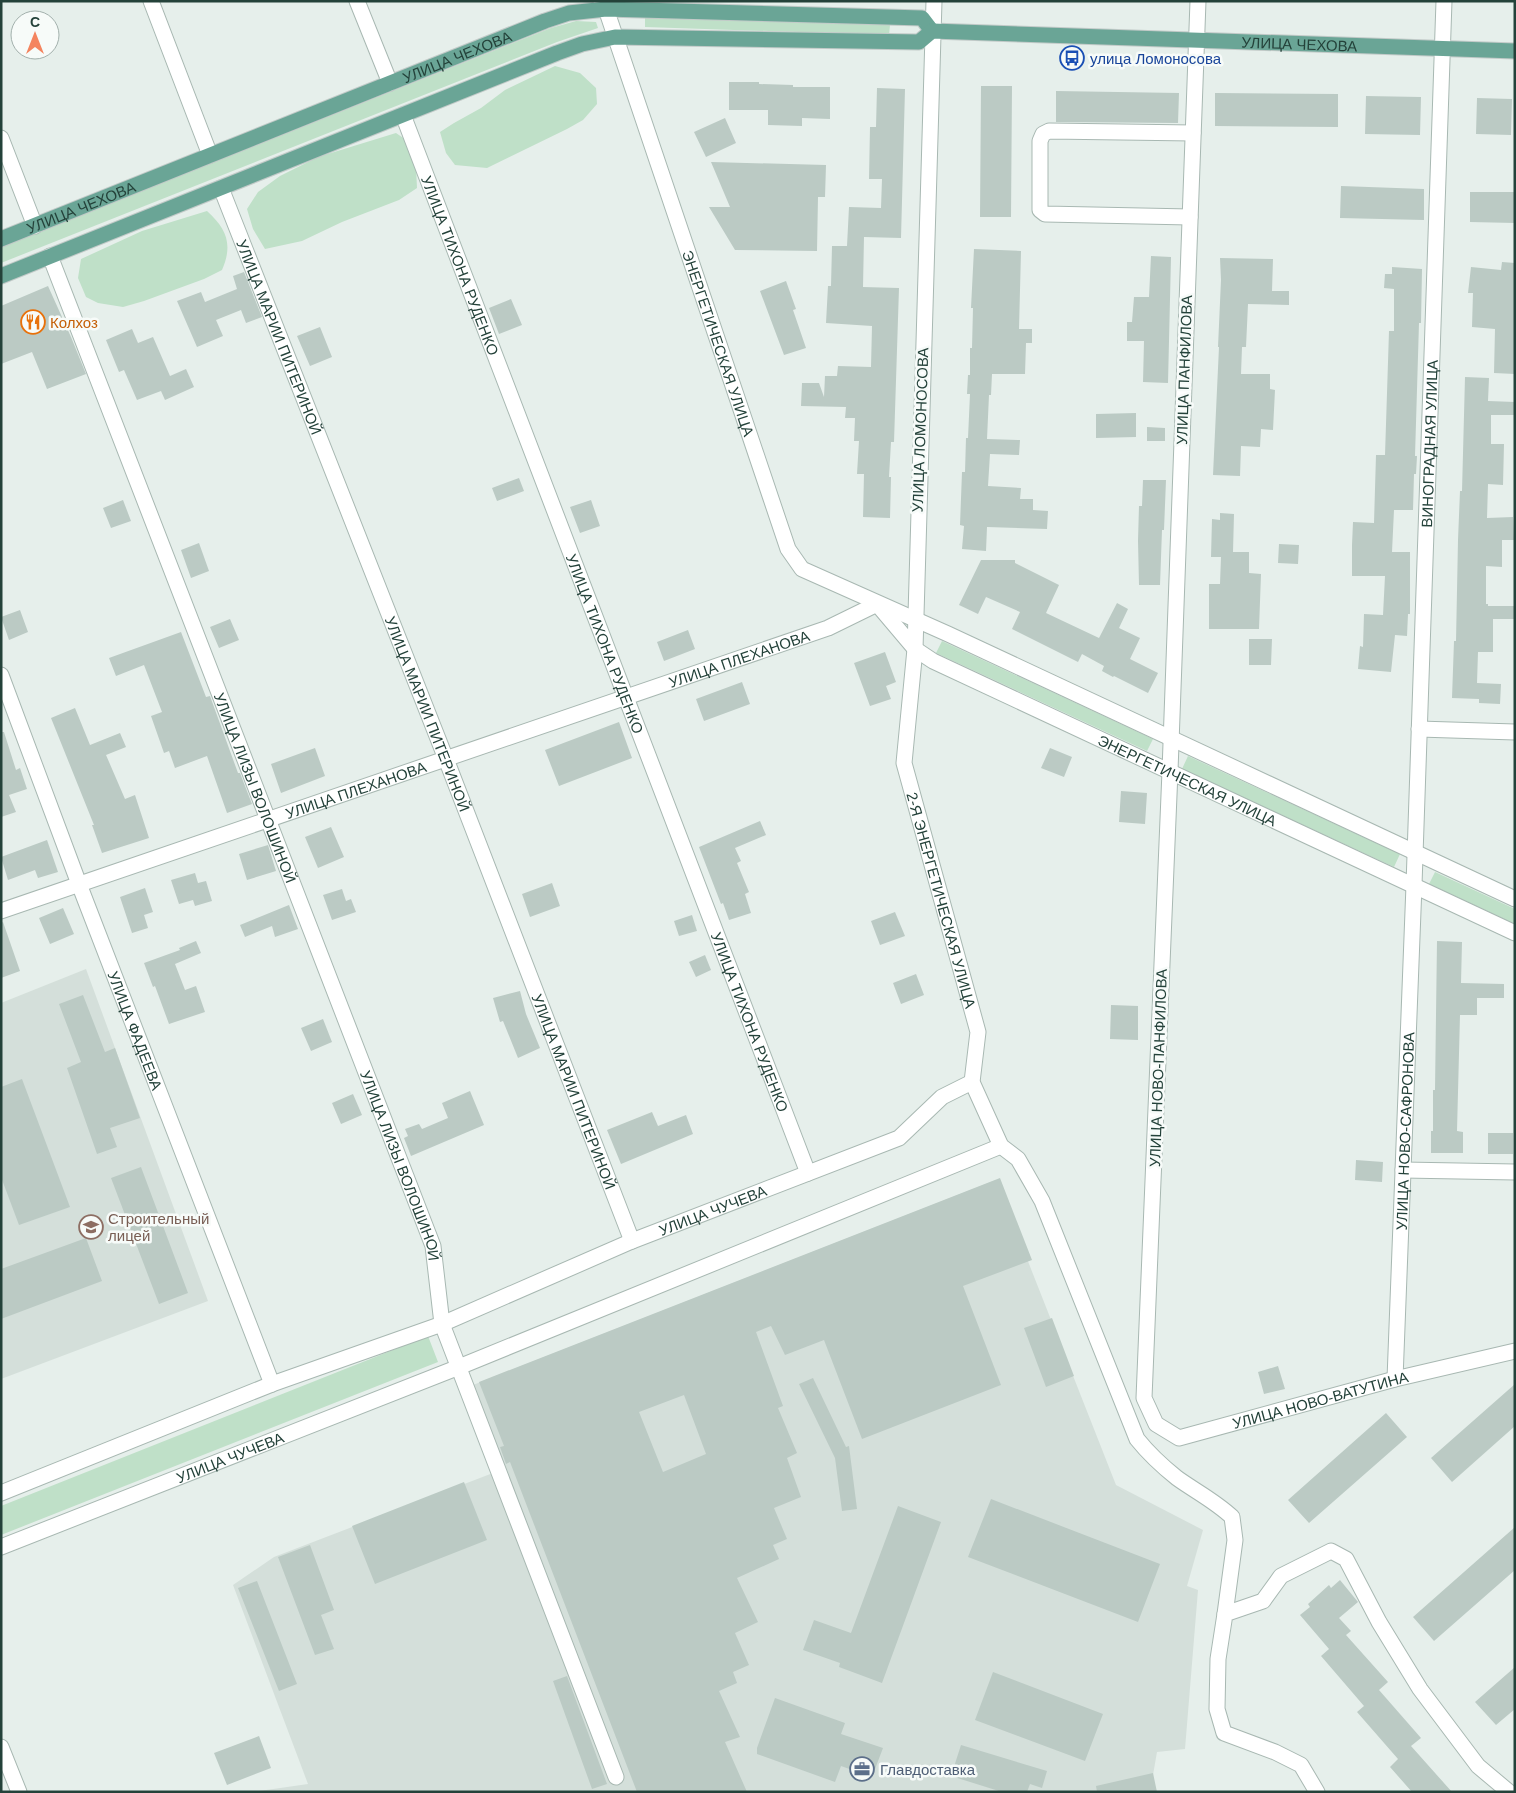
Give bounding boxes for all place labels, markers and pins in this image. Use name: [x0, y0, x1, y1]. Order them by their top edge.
bus stop icon: улица Ломоносова: [1059, 45, 1085, 71]
place label: улица Ломоносова: [1090, 50, 1222, 67]
restaurant icon: Колхоз: [20, 309, 46, 335]
place label: Колхоз: [50, 314, 98, 331]
place label: Строительный лицей: [108, 1210, 209, 1244]
school or university icon: Строительный лицей: [78, 1214, 104, 1240]
office icon: Главдоставка: [849, 1756, 875, 1782]
place label: Главдоставка: [880, 1761, 976, 1778]

